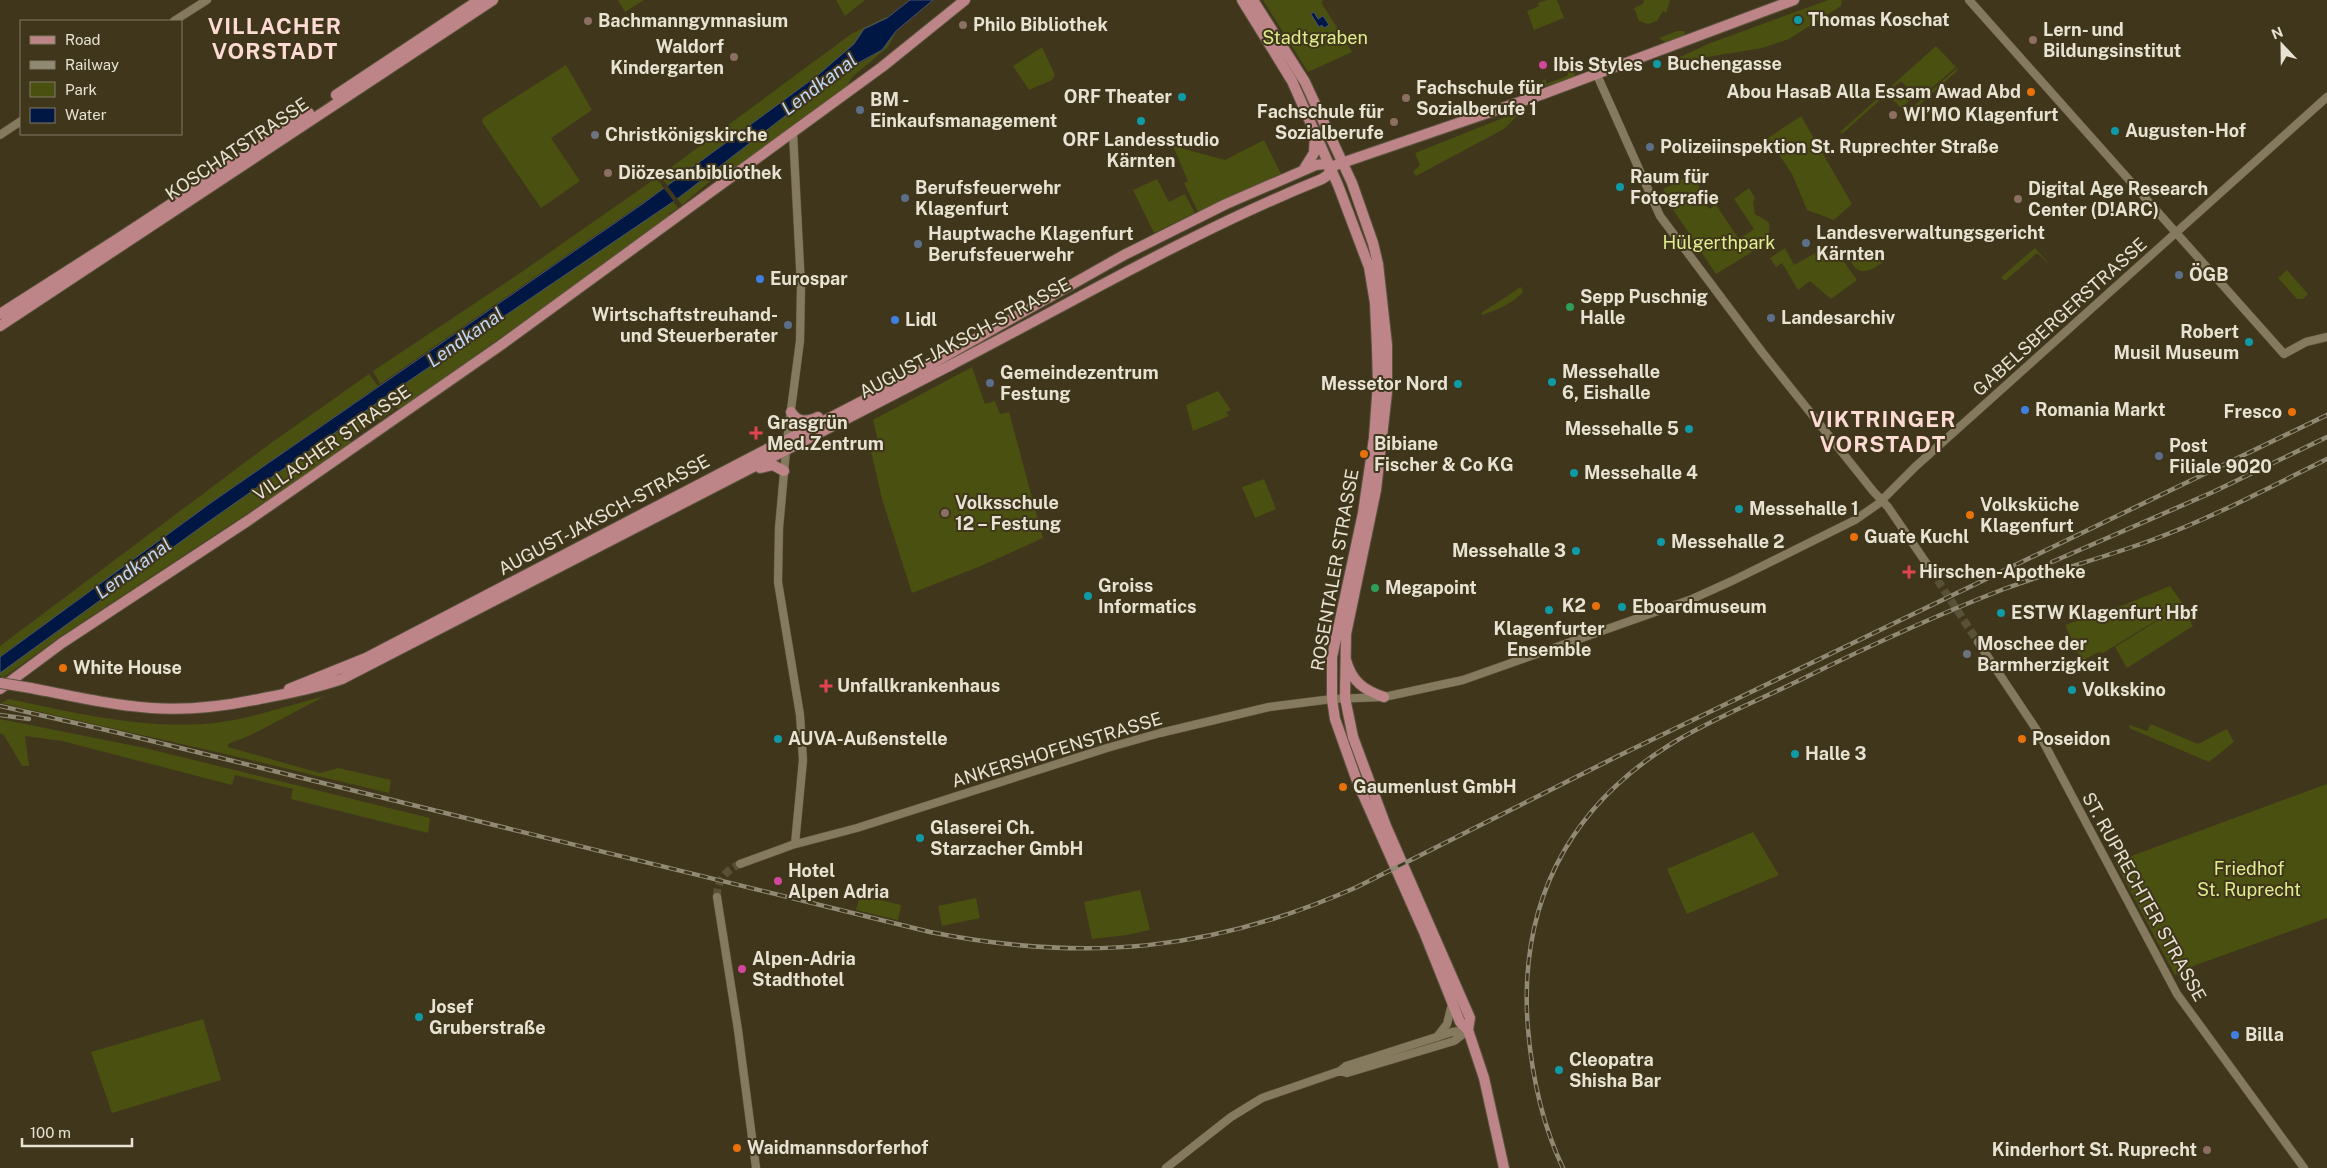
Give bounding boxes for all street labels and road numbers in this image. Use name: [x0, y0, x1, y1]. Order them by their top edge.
street label: KOSCHATSTRASSE: [161, 93, 312, 204]
street label: GABELSBERGERSTRASSE: [1968, 233, 2151, 400]
street label: AUGUST-JAKSCH-STRASSE: [856, 273, 1074, 402]
street label: VILLACHER STRASSE: [249, 380, 414, 505]
street label: AUGUST-JAKSCH-STRASSE: [495, 450, 713, 579]
street label: ROSENTALER STRASSE: [1306, 467, 1363, 673]
street label: ANKERSHOFENSTRASSE: [949, 707, 1165, 792]
street label: ST. RUPRECHTER STRASSE: [2078, 788, 2211, 1005]

